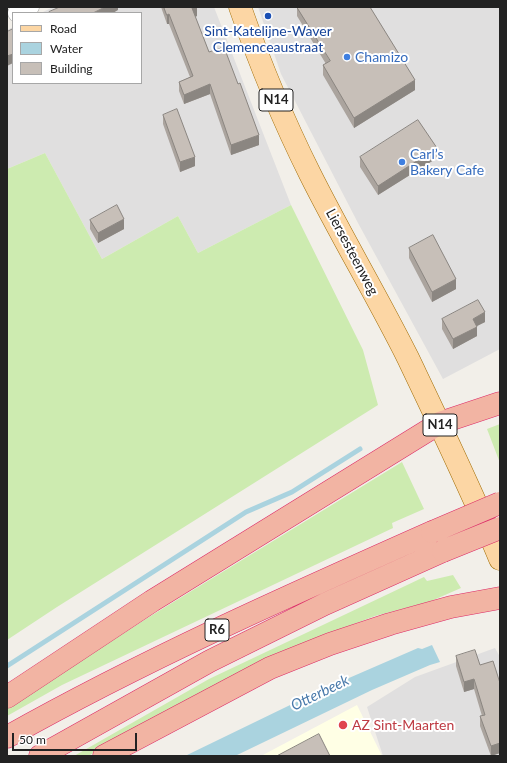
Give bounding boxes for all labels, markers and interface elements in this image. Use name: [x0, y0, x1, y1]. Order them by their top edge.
marker: Sint-Katelijne-Waver Clemenceaustraat: [263, 11, 273, 21]
legend: [12, 12, 142, 84]
text: Road: [50, 21, 77, 36]
place label: Sint-Katelijne-Waver Clemenceaustraat: [204, 23, 332, 56]
text: Water: [50, 41, 83, 56]
place label: Chamizo: [355, 49, 408, 65]
marker: Chamizo: [342, 52, 352, 62]
text: Building: [50, 61, 93, 76]
road number: N14: [259, 89, 293, 111]
place label: Carl’s Bakery Cafe: [410, 146, 484, 178]
marker: Carl’s Bakery Cafe: [397, 157, 407, 167]
street label: Liersesteenweg: [322, 206, 382, 298]
road number: N14: [423, 414, 457, 436]
road number: R6: [205, 619, 229, 641]
water label: Otterbeek: [288, 671, 352, 715]
place label: AZ Sint-Maarten: [352, 717, 454, 733]
marker: AZ Sint-Maarten: [337, 719, 349, 731]
scale bar: [14, 725, 139, 751]
text: 50 m: [19, 732, 46, 747]

